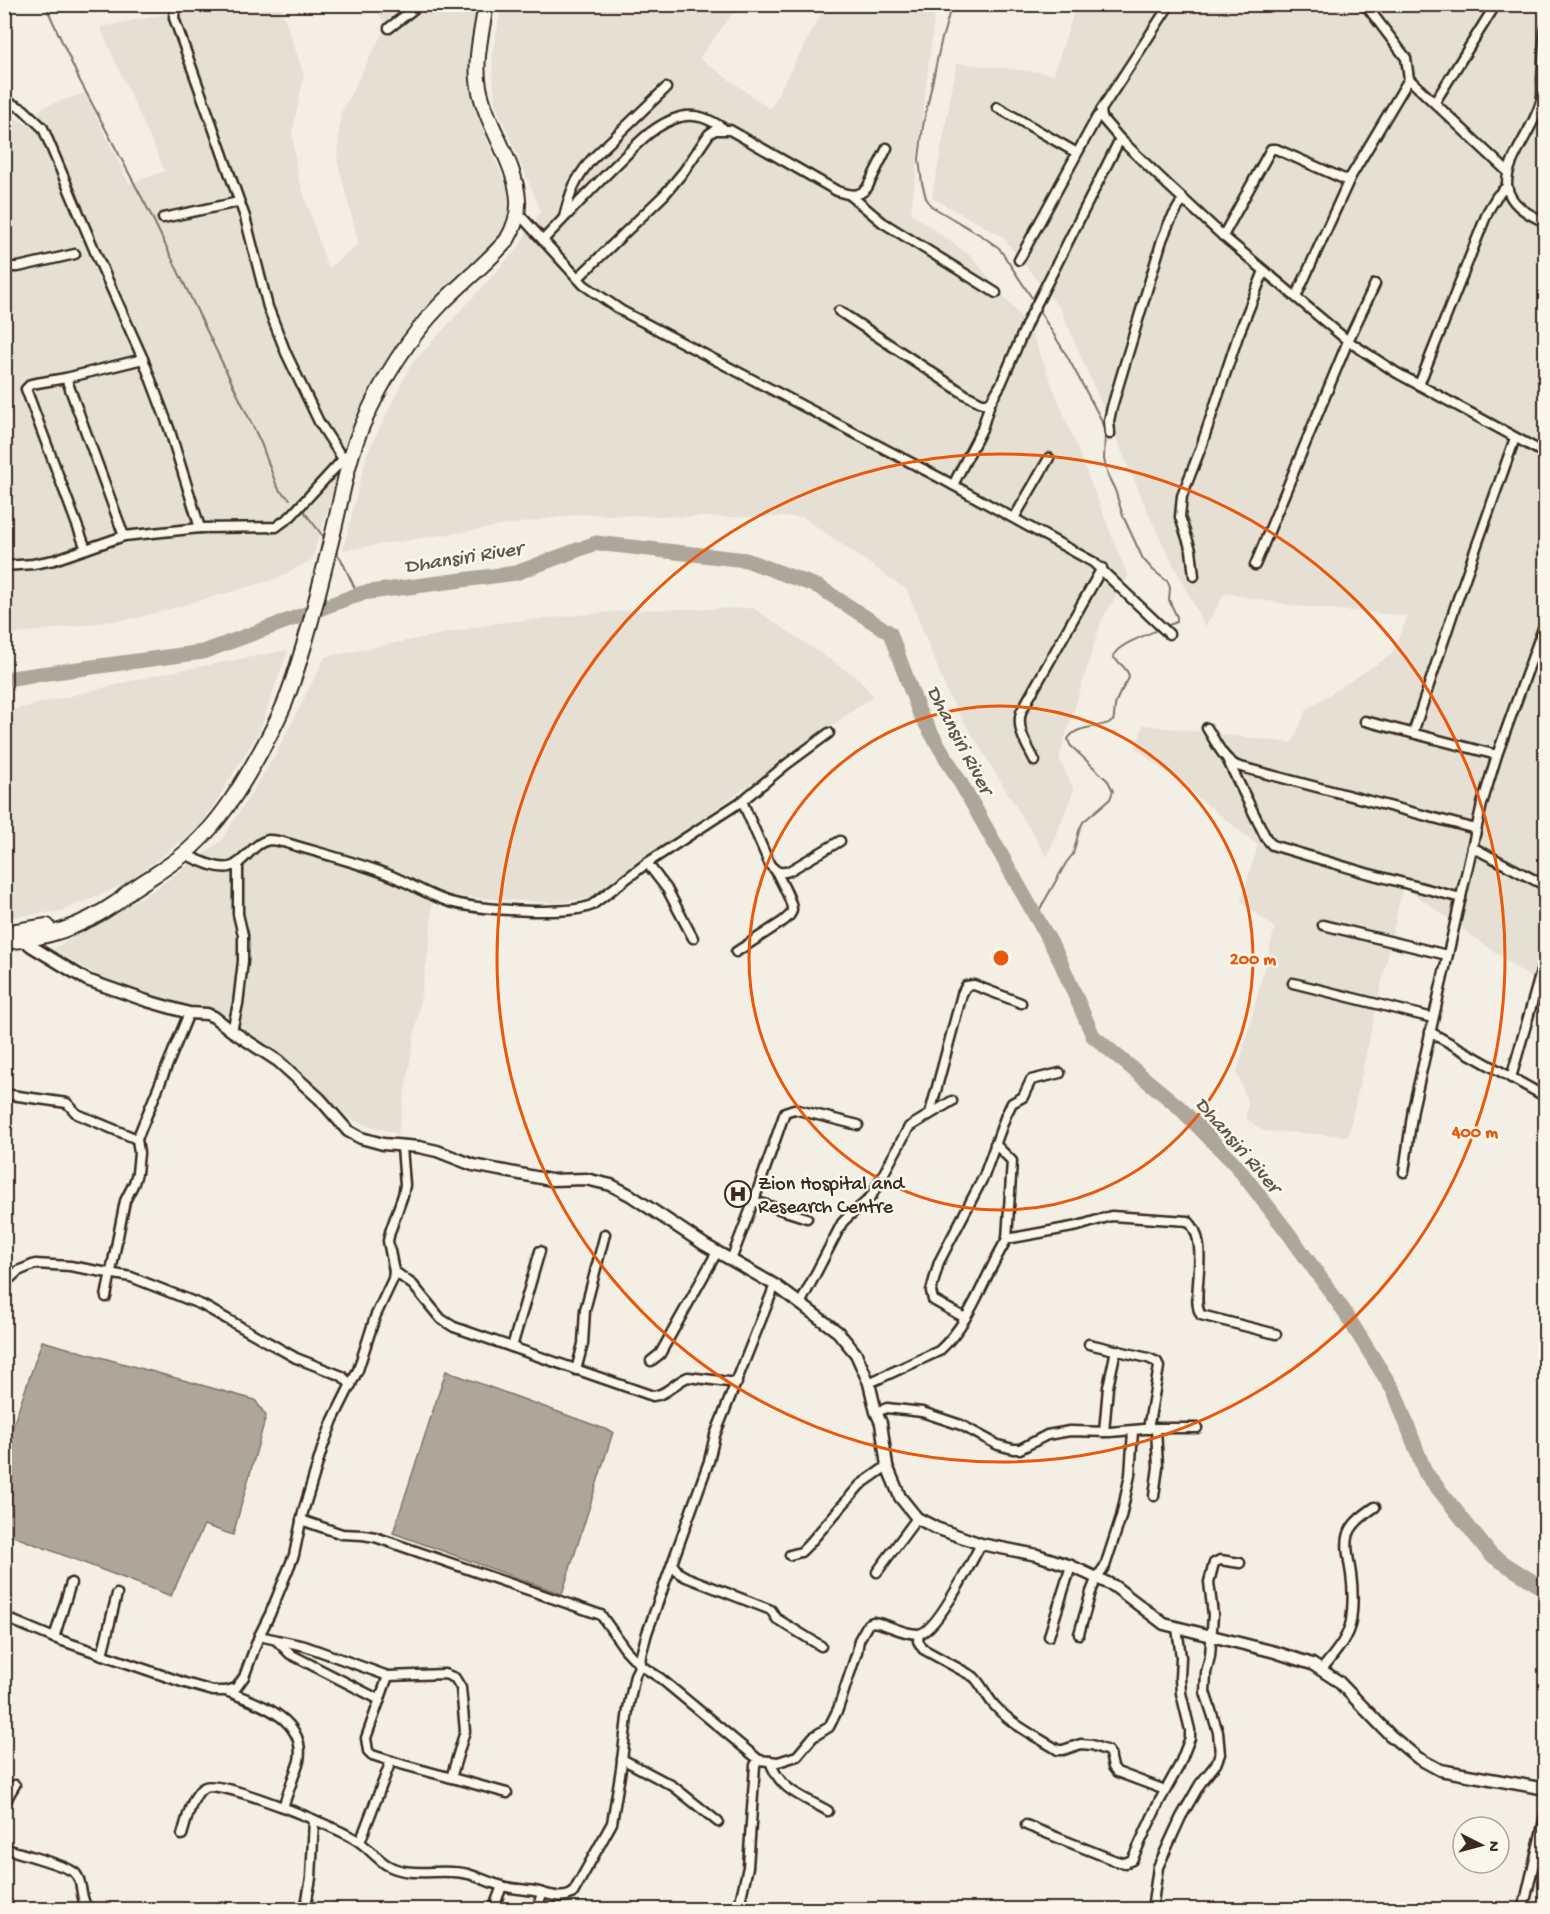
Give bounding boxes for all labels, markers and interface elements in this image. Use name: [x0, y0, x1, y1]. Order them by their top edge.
water label: Dhansiri River: [403, 537, 529, 581]
water label: Dhansiri River: [919, 682, 999, 803]
centre of rings: [991, 948, 1011, 968]
text: 200 m: [1230, 950, 1276, 971]
water label: Dhansiri River: [1188, 1093, 1288, 1203]
text: 400 m: [1451, 1123, 1498, 1144]
place label: Zion Hospital and Research Centre: [758, 1174, 906, 1220]
hospital icon: Zion Hospital and Research Centre: [723, 1179, 753, 1209]
north arrow: [1451, 1815, 1511, 1875]
text: N: [1482, 1840, 1502, 1853]

